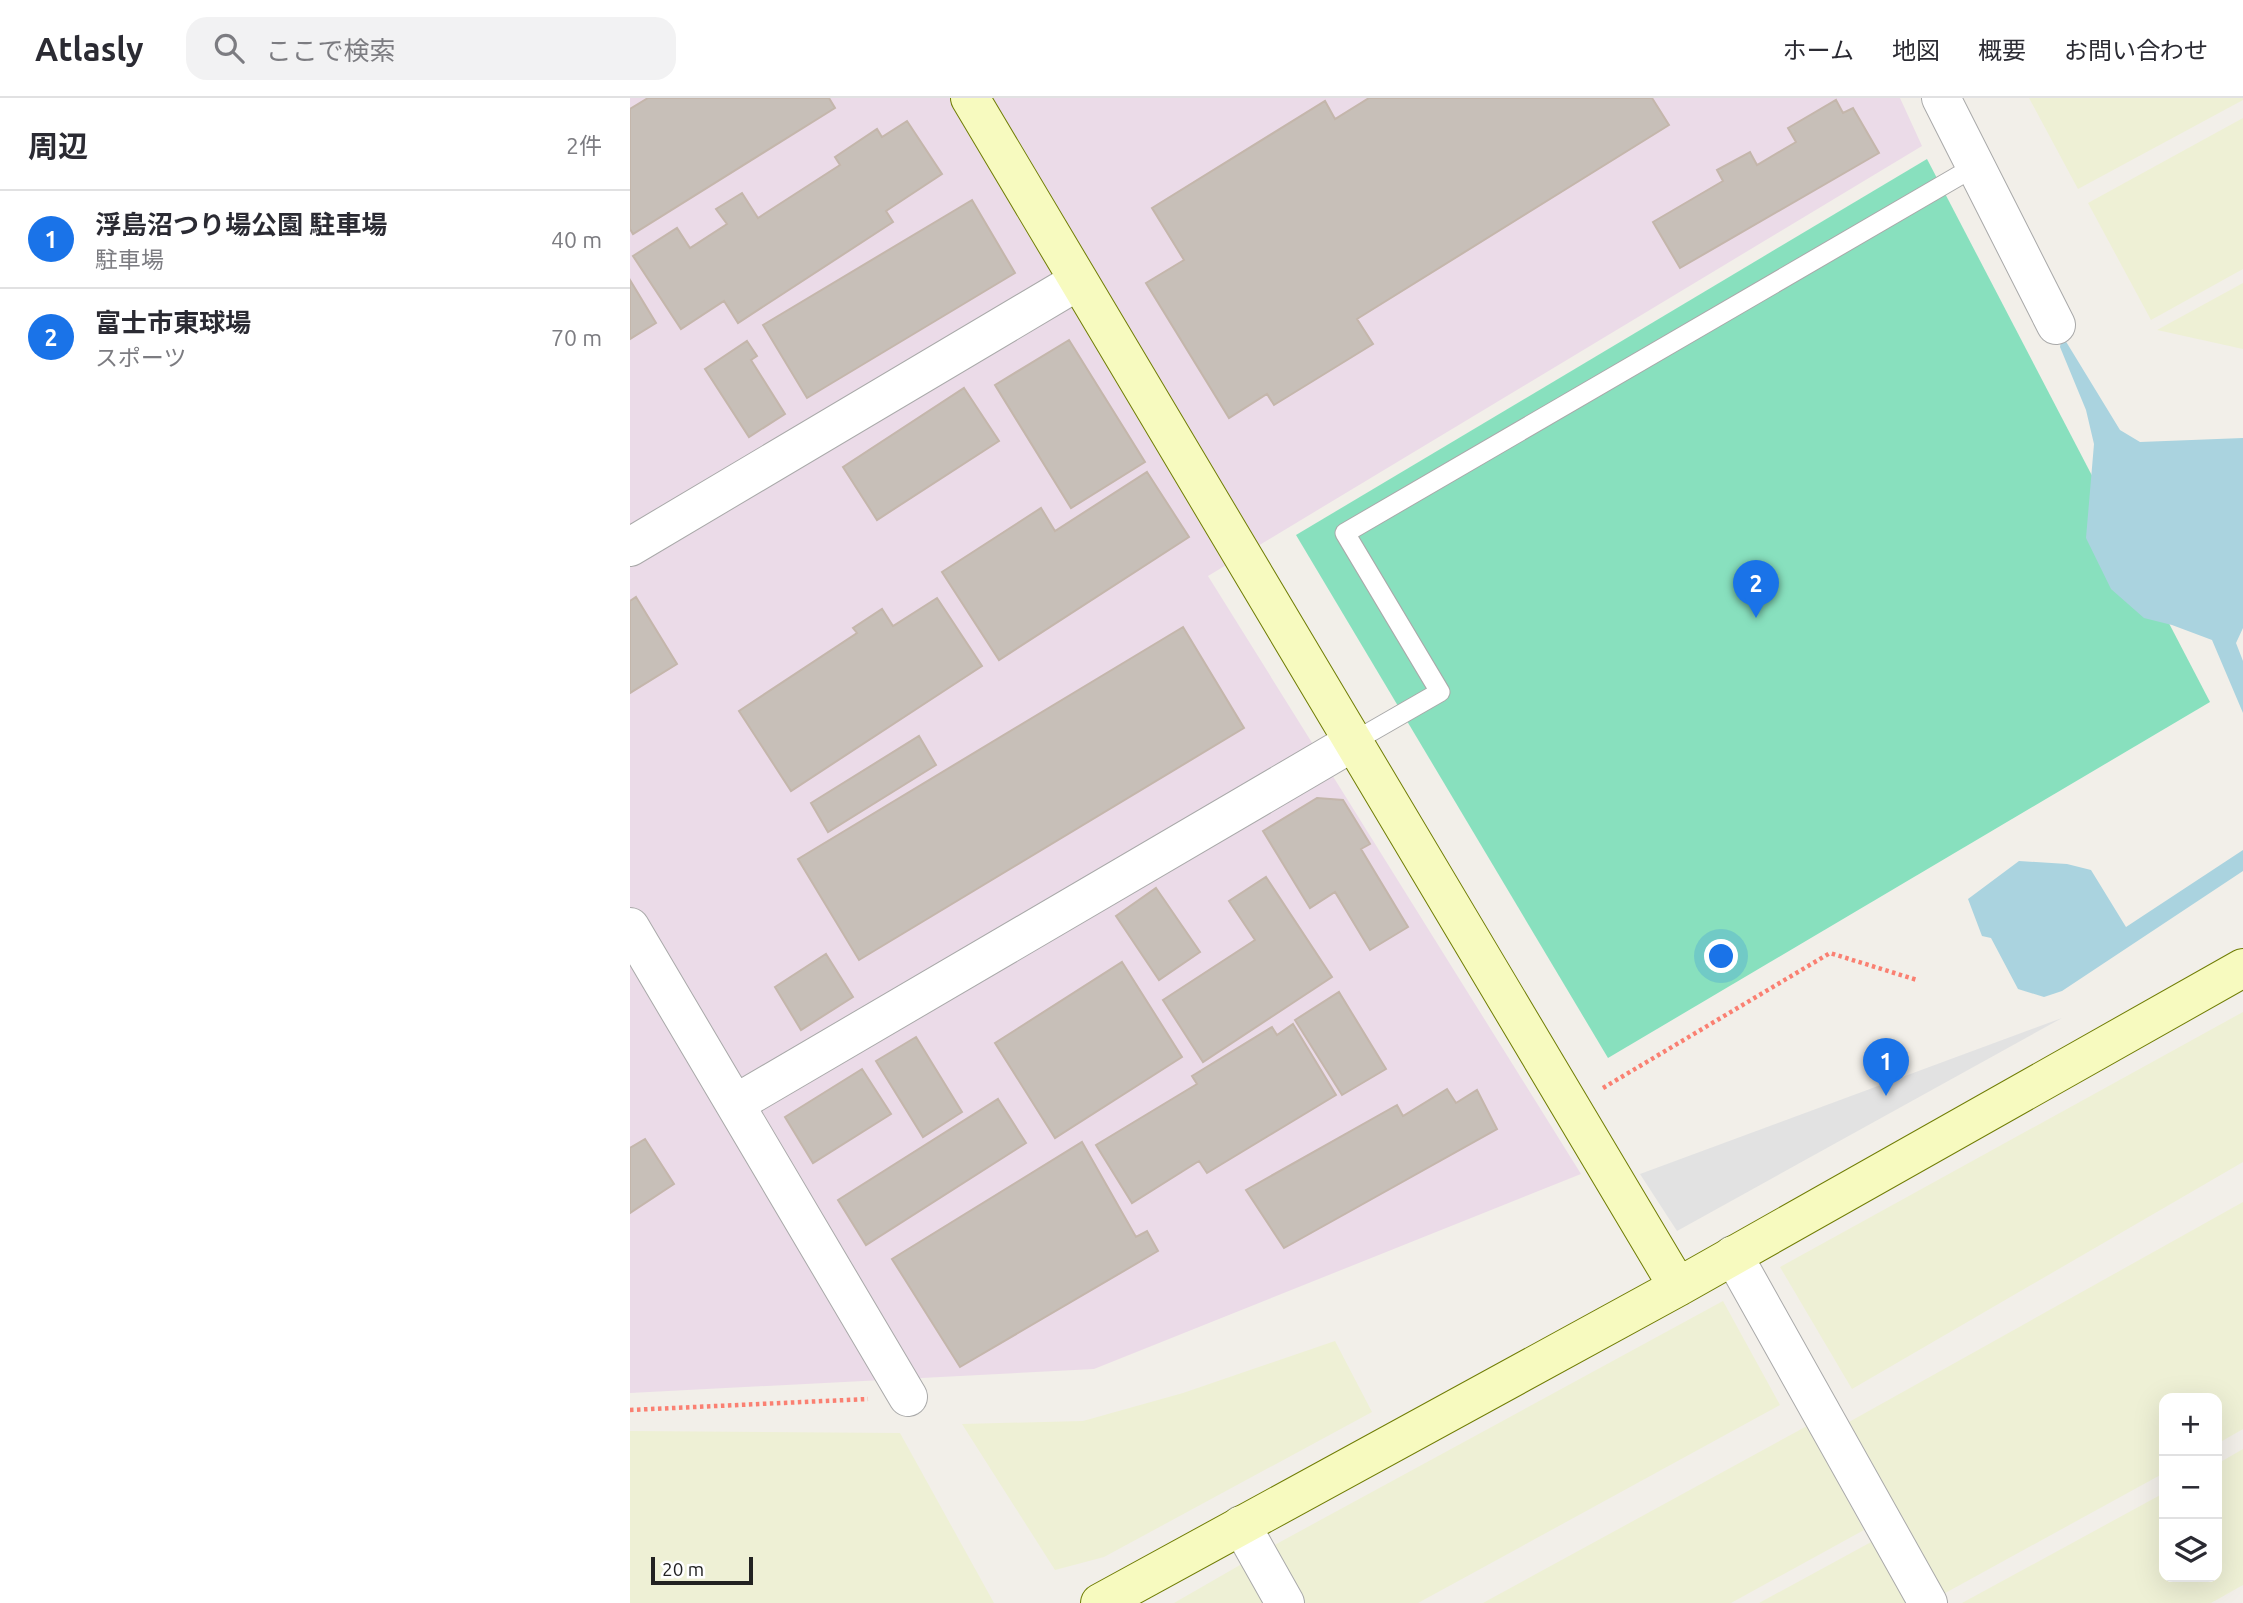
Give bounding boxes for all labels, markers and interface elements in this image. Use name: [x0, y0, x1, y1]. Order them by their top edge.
search box: [186, 17, 676, 80]
icon: search: [210, 29, 248, 67]
text: Atlasly: [35, 30, 144, 67]
text: ここで検索: [266, 36, 396, 65]
text: ホーム: [1783, 37, 1854, 64]
text: 地図: [1892, 37, 1940, 64]
text: 概要: [1978, 37, 2026, 64]
text: お問い合わせ: [2064, 37, 2208, 64]
text: 周辺: [28, 129, 88, 163]
text: 2件: [566, 133, 602, 158]
text: 浮島沼つり場公園 駐車場: [95, 210, 387, 239]
text: 1: [45, 227, 57, 252]
text: 40 m: [551, 227, 602, 252]
text: 駐車場: [95, 247, 164, 272]
text: 富士市東球場: [95, 308, 251, 337]
text: 2: [45, 325, 57, 350]
text: 70 m: [551, 325, 602, 350]
text: スポーツ: [95, 345, 187, 370]
pin: 2: [1733, 560, 1779, 618]
your location: [1704, 939, 1738, 973]
pin: 1: [1863, 1038, 1909, 1096]
map controls: [2159, 1393, 2222, 1582]
button: +: [2159, 1393, 2222, 1456]
button: −: [2159, 1456, 2222, 1519]
button: layers: [2159, 1519, 2222, 1582]
scale bar: [651, 1554, 752, 1586]
text: 20 m: [662, 1558, 704, 1580]

